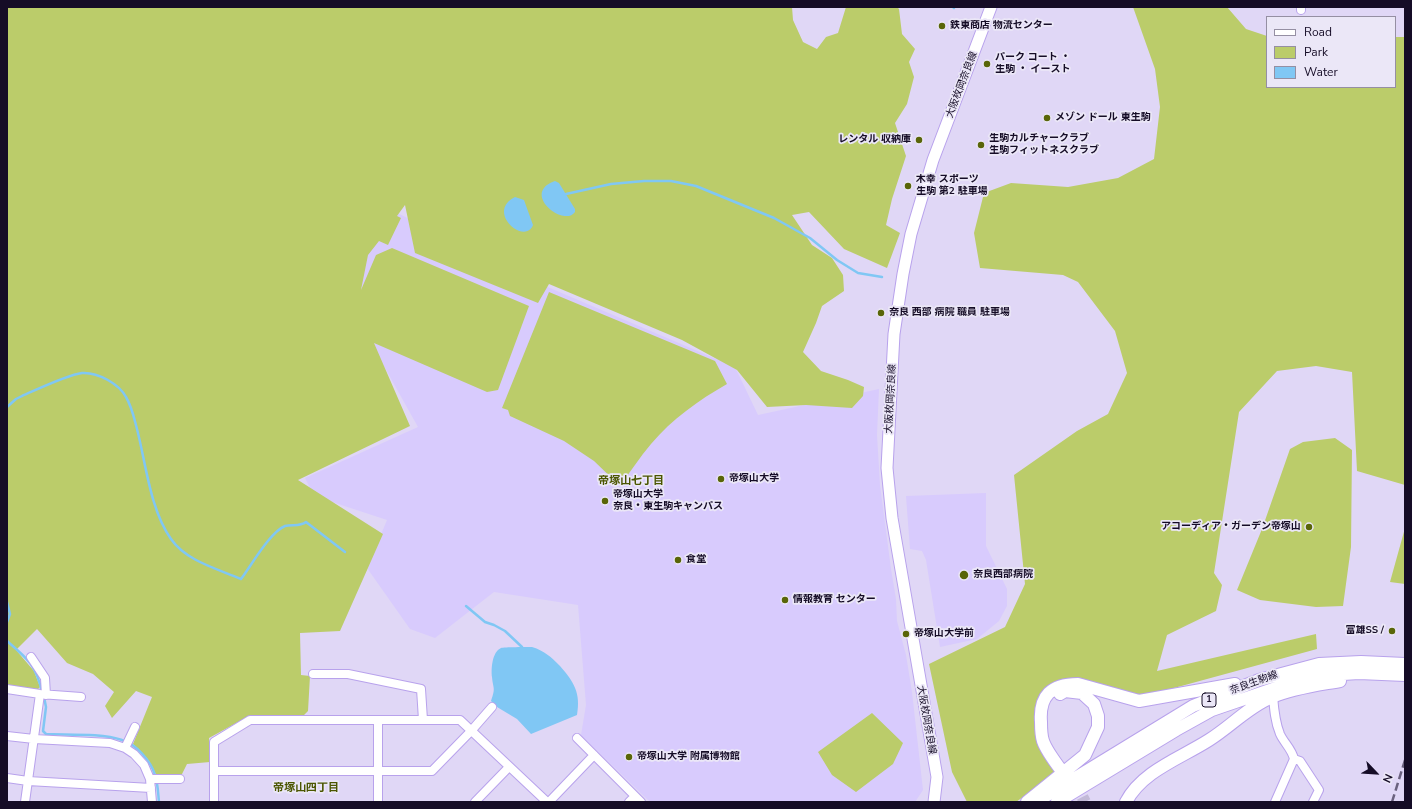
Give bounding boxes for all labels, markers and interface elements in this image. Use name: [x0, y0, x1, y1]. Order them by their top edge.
legend: [1266, 16, 1396, 88]
place label: 鉄東商店 物流センター: [950, 20, 1053, 32]
marker: 鉄東商店 物流センター: [937, 21, 947, 31]
text: Road: [1304, 24, 1332, 40]
text: Park: [1304, 44, 1328, 60]
street label: 大阪枚岡奈良線: [944, 50, 980, 120]
place label: パーク コート ・ 生駒 ・ イースト: [995, 52, 1070, 76]
marker: パーク コート ・ 生駒 ・ イースト: [982, 59, 992, 69]
text: Water: [1304, 64, 1338, 80]
place label: メゾン ドール 東生駒: [1055, 112, 1150, 124]
marker: メゾン ドール 東生駒: [1042, 113, 1052, 123]
place label: 生駒カルチャークラブ 生駒フィットネスクラブ: [989, 133, 1099, 156]
place label: レンタル 収納庫: [838, 134, 911, 146]
marker: レンタル 収納庫: [914, 135, 924, 145]
marker: 生駒カルチャークラブ 生駒フィットネスクラブ: [976, 140, 986, 150]
place label: 木幸 スポーツ 生駒 第2 駐車場: [916, 174, 987, 198]
marker: 木幸 スポーツ 生駒 第2 駐車場: [903, 181, 913, 191]
place label: 奈良 西部 病院 職員 駐車場: [889, 307, 1010, 319]
marker: 奈良 西部 病院 職員 駐車場: [876, 308, 886, 318]
street label: 大阪枚岡奈良線: [883, 364, 899, 434]
place label: 帝塚山大学: [729, 473, 779, 485]
district label: 帝塚山七丁目: [598, 474, 664, 488]
marker: 帝塚山大学: [716, 474, 726, 484]
place label: 帝塚山大学 奈良・東生駒キャンパス: [613, 489, 723, 512]
marker: 帝塚山大学 奈良・東生駒キャンパス: [600, 496, 610, 506]
place label: アコーディア・ガーデン帝塚山: [1161, 521, 1301, 533]
marker: アコーディア・ガーデン帝塚山: [1304, 522, 1314, 532]
place label: 食堂: [686, 554, 706, 566]
marker: 食堂: [673, 555, 683, 565]
marker: 奈良西部病院: [958, 569, 970, 581]
place label: 奈良西部病院: [973, 569, 1033, 581]
place label: 情報教育 センター: [793, 594, 876, 606]
marker: 情報教育 センター: [780, 595, 790, 605]
place label: 富雄SS /: [1346, 625, 1384, 637]
marker: 富雄SS /: [1387, 626, 1397, 636]
place label: 帝塚山大学前: [914, 628, 974, 640]
marker: 帝塚山大学前: [901, 629, 911, 639]
street label: 奈良生駒線: [1228, 669, 1280, 697]
street label: 大阪枚岡奈良線: [914, 684, 938, 756]
road number: 1: [1202, 693, 1216, 707]
place label: 帝塚山大学 附属博物館: [637, 751, 740, 763]
marker: 帝塚山大学 附属博物館: [624, 752, 634, 762]
north arrow: [1356, 753, 1396, 793]
text: N: [1379, 771, 1396, 785]
district label: 帝塚山四丁目: [273, 781, 339, 795]

